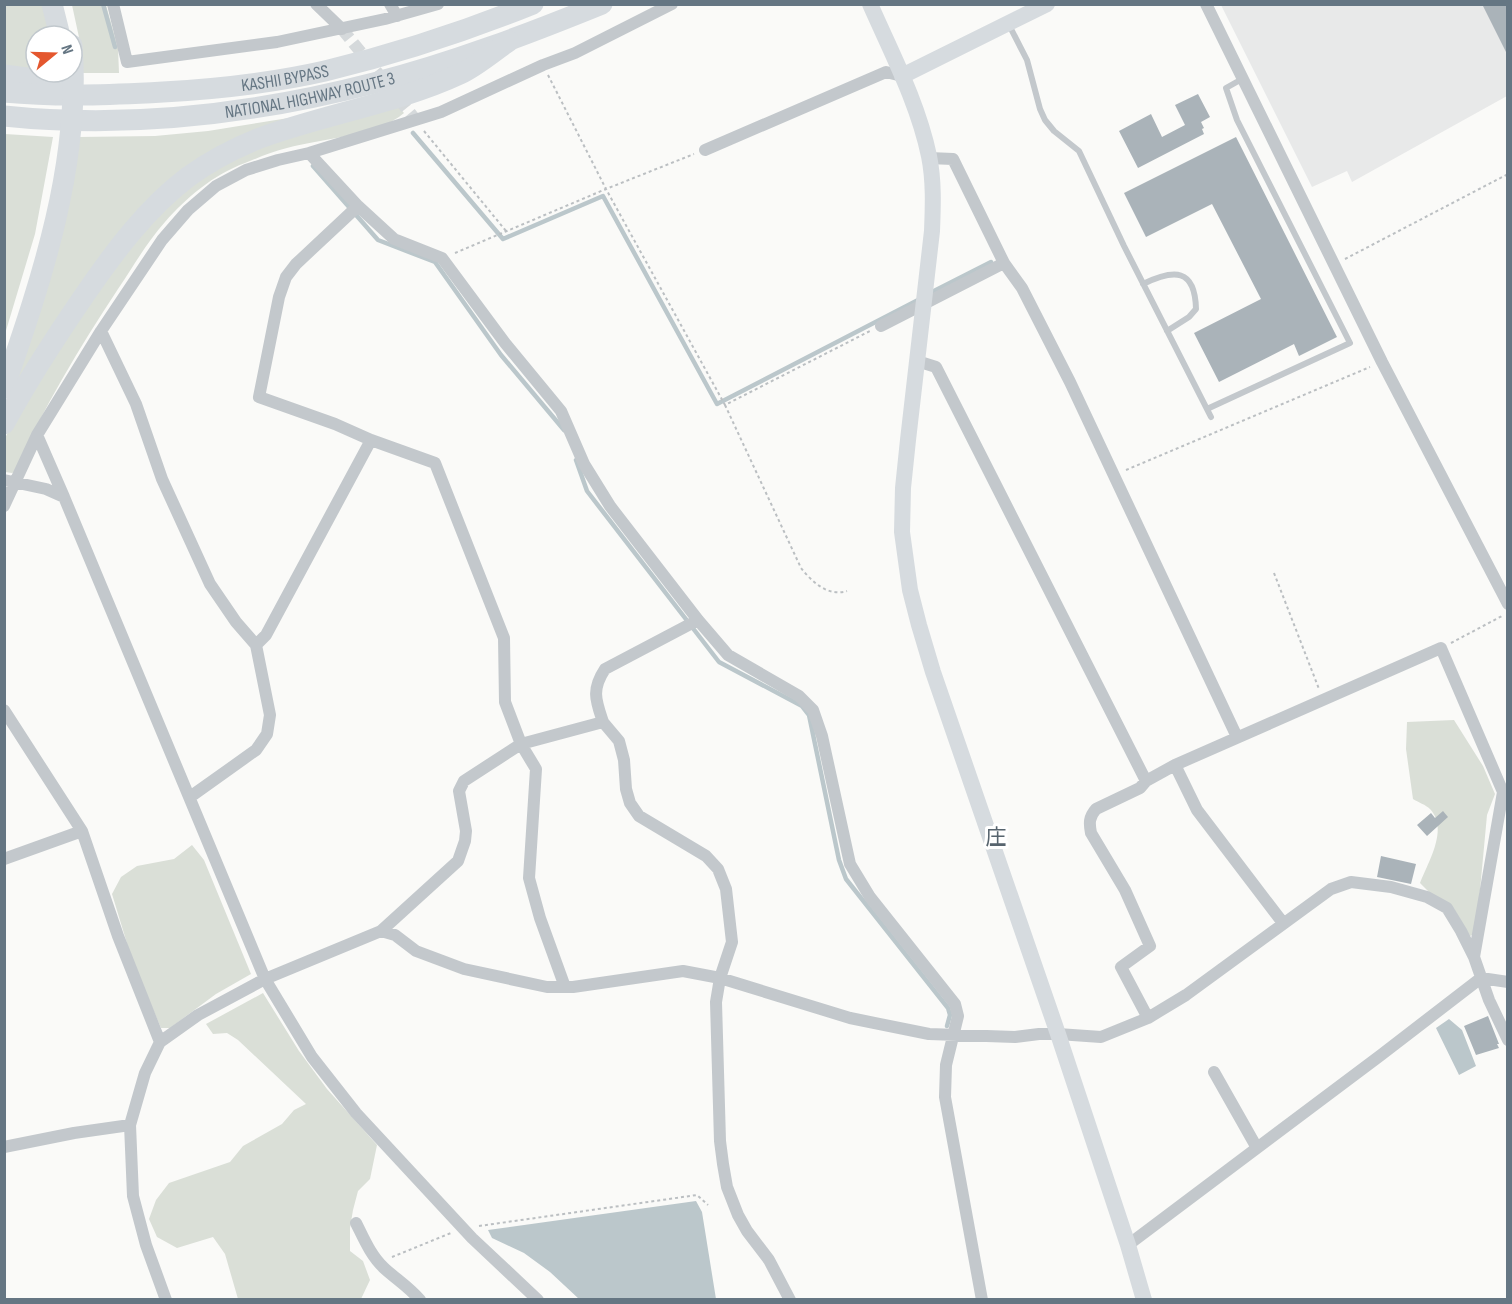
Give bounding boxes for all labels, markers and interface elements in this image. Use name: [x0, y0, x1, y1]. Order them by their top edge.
north arrow: [24, 24, 84, 84]
text: N: [56, 42, 77, 57]
street label: KASHII BYPASS: [240, 60, 331, 96]
street label: NATIONAL HIGHWAY ROUTE 3: [224, 68, 397, 123]
district label: 庄: [986, 825, 1007, 850]

